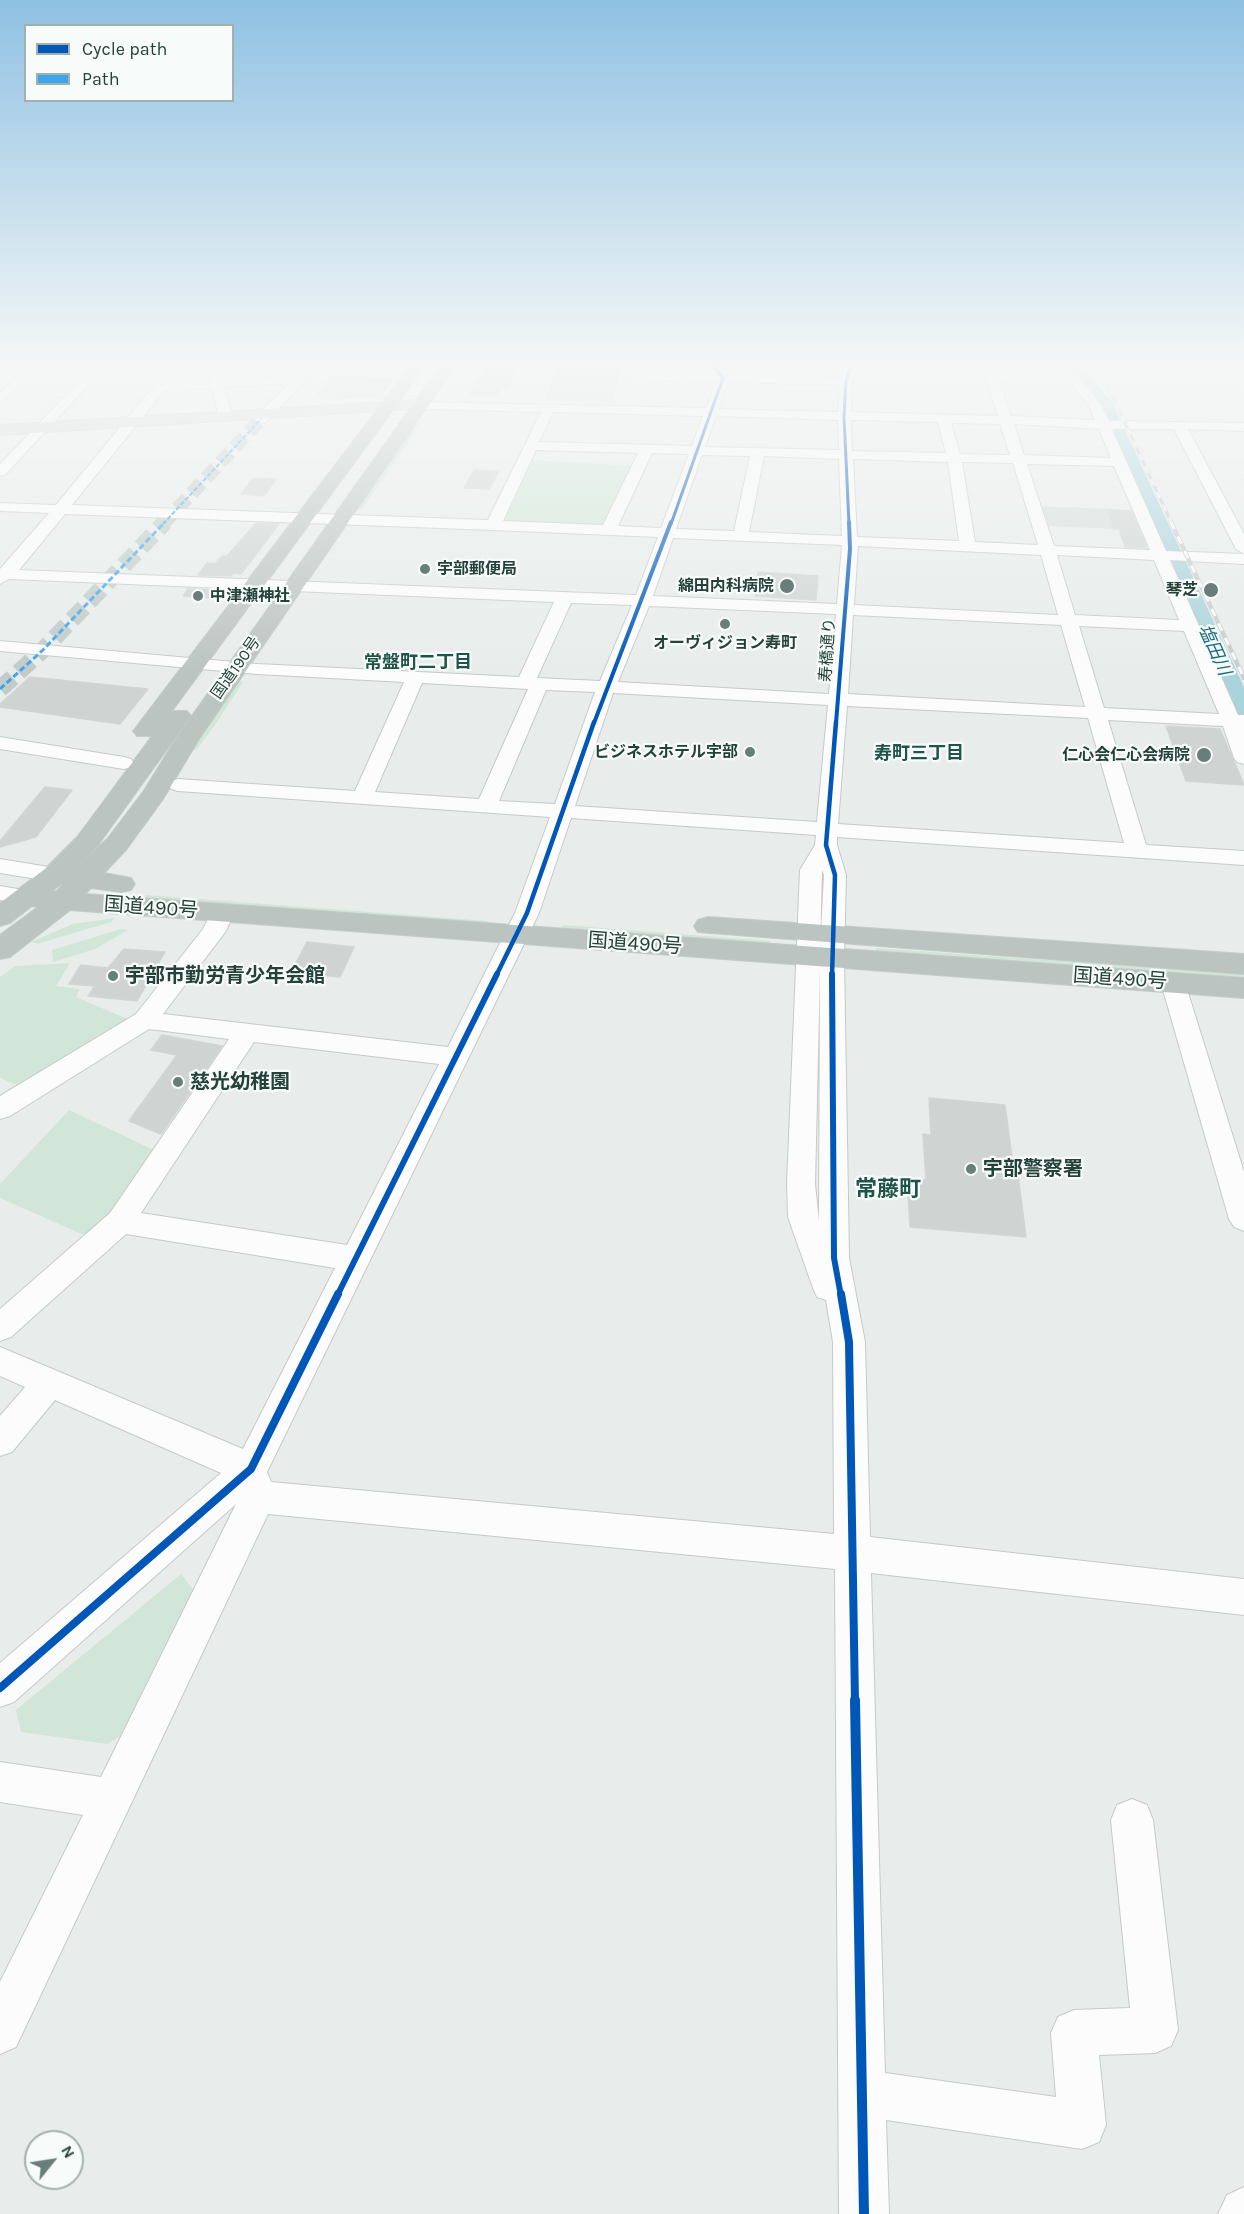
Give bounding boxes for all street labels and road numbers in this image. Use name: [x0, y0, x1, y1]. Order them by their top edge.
street label: 寿橋通り: [816, 617, 840, 683]
street label: 国道190号: [207, 633, 265, 703]
street label: 国道490号: [103, 893, 199, 923]
street label: 国道490号: [587, 929, 683, 959]
street label: 国道490号: [1072, 964, 1168, 994]

